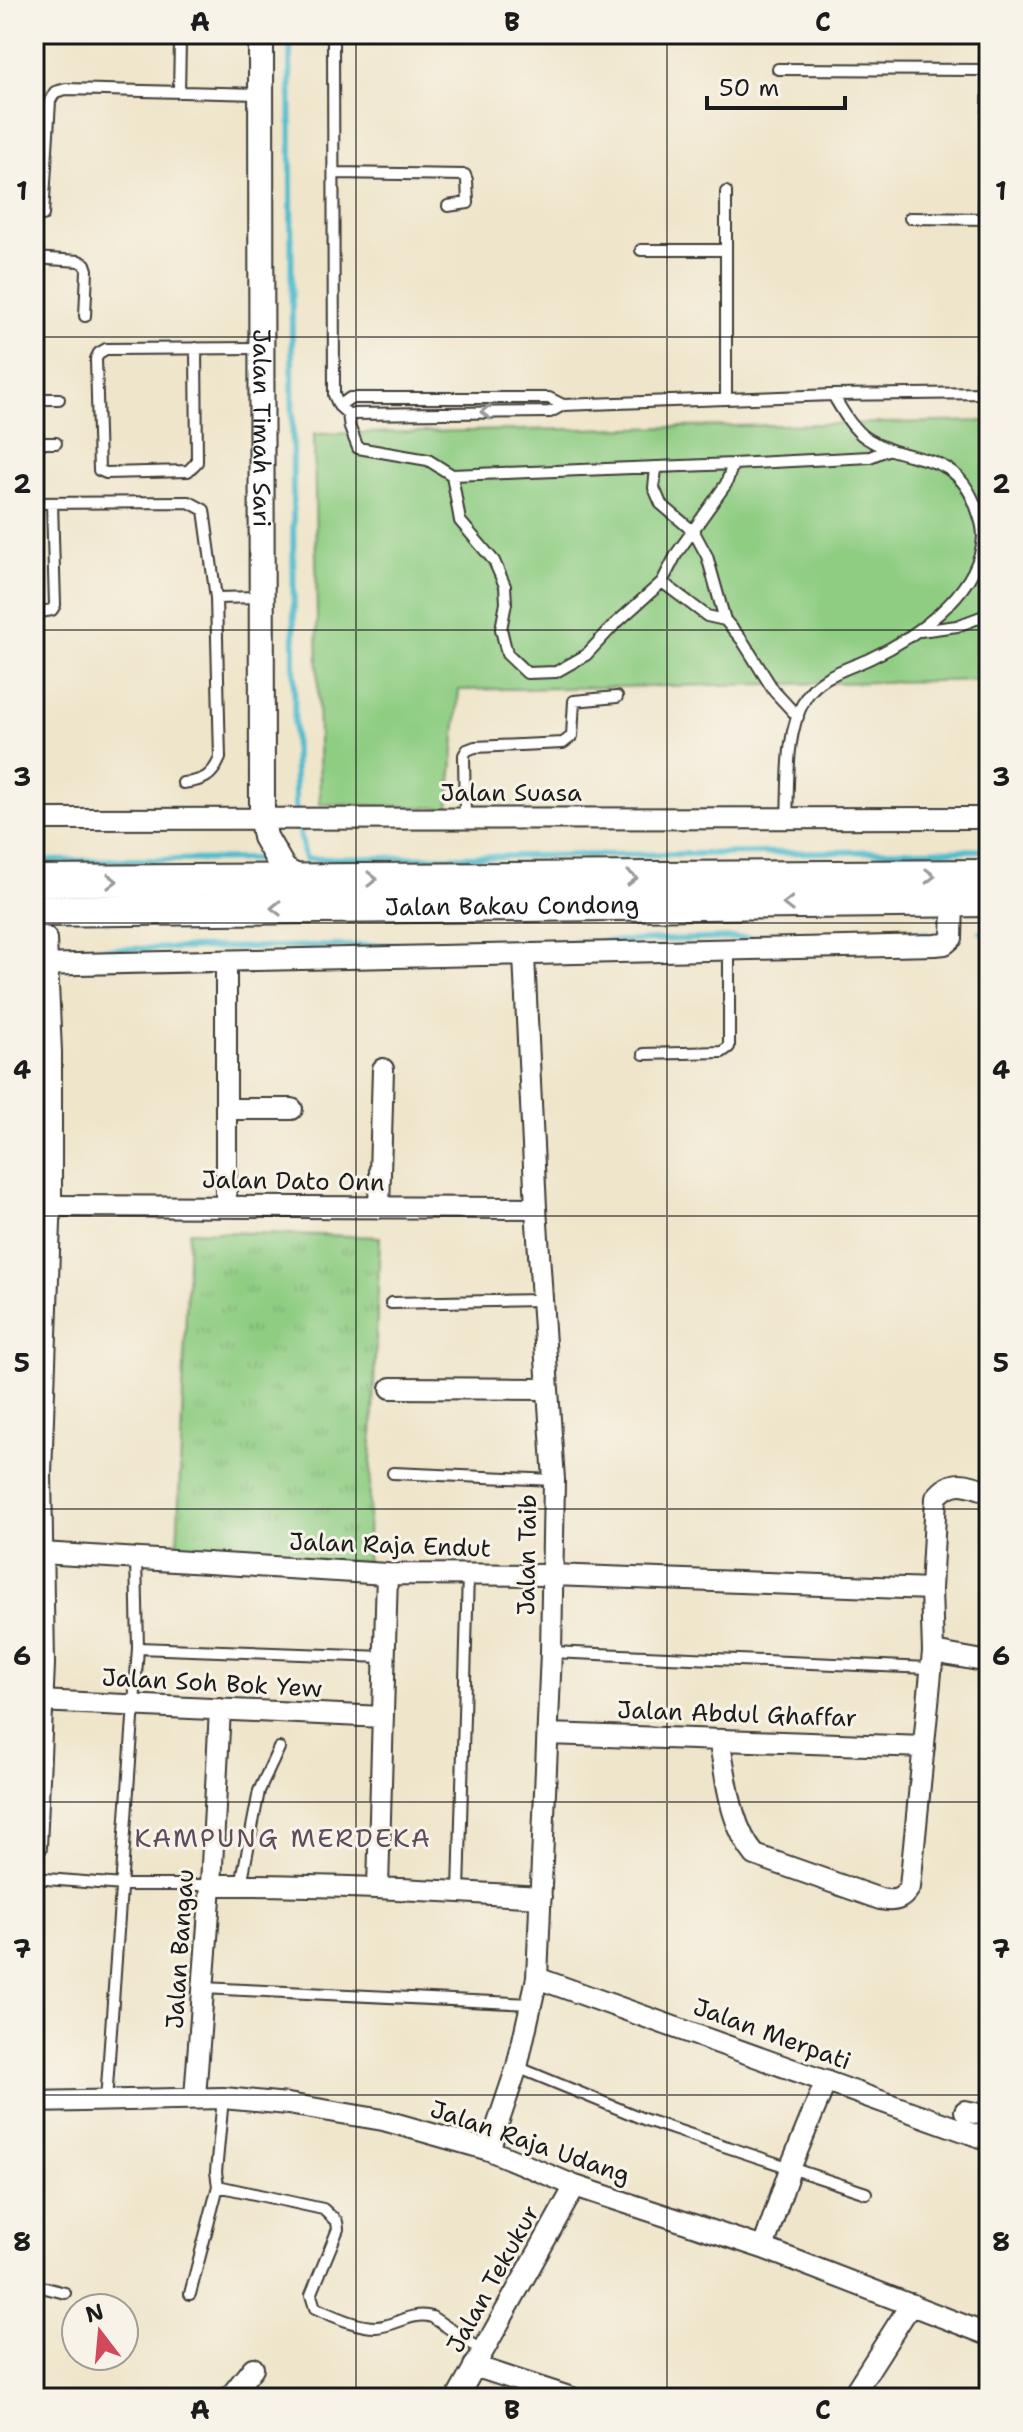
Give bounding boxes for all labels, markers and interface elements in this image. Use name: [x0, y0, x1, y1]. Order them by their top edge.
text: A: [190, 4, 210, 39]
text: B: [504, 4, 520, 39]
text: C: [815, 4, 831, 39]
scale bar: [707, 60, 845, 110]
text: 50 m: [719, 72, 779, 104]
text: 1: [16, 173, 28, 208]
text: 1: [995, 173, 1007, 208]
street label: Jalan Timah Sari: [245, 329, 278, 527]
one-way arrow: [479, 404, 492, 421]
text: 2: [13, 466, 31, 501]
text: 2: [992, 466, 1010, 501]
text: 3: [13, 759, 31, 794]
text: 3: [992, 759, 1010, 794]
street label: Jalan Suasa: [440, 777, 582, 809]
one-way arrow: [924, 867, 937, 885]
one-way arrow: [626, 869, 639, 887]
one-way arrow: [366, 870, 379, 888]
one-way arrow: [106, 872, 119, 890]
street label: Jalan Bakau Condong: [385, 889, 639, 923]
one-way arrow: [781, 895, 794, 913]
one-way arrow: [269, 899, 282, 917]
text: 4: [13, 1052, 31, 1087]
text: 4: [992, 1052, 1010, 1087]
street label: Jalan Dato Onn: [201, 1163, 385, 1199]
text: 5: [14, 1345, 30, 1380]
text: 5: [993, 1345, 1009, 1380]
street label: Jalan Taib: [510, 1494, 544, 1616]
street label: Jalan Raja Endut: [288, 1525, 492, 1565]
text: 6: [13, 1638, 31, 1673]
text: 6: [992, 1638, 1010, 1673]
street label: Jalan Soh Bok Yew: [101, 1661, 323, 1705]
street label: Jalan Abdul Ghaffar: [616, 1694, 858, 1734]
district label: KAMPUNG MERDEKA: [134, 1820, 432, 1855]
street label: Jalan Bangau: [158, 1868, 202, 2030]
text: 7: [13, 1931, 31, 1966]
text: 7: [992, 1931, 1010, 1966]
street label: Jalan Merpati: [689, 1991, 855, 2077]
street label: Jalan Raja Udang: [426, 2093, 634, 2191]
street label: Jalan Tekukur: [439, 2199, 547, 2359]
text: 8: [13, 2224, 31, 2259]
text: 8: [992, 2224, 1010, 2259]
north arrow: [60, 2292, 140, 2372]
text: N: [82, 2297, 107, 2330]
text: A: [190, 2392, 210, 2427]
text: B: [504, 2392, 520, 2427]
text: C: [815, 2392, 831, 2427]

